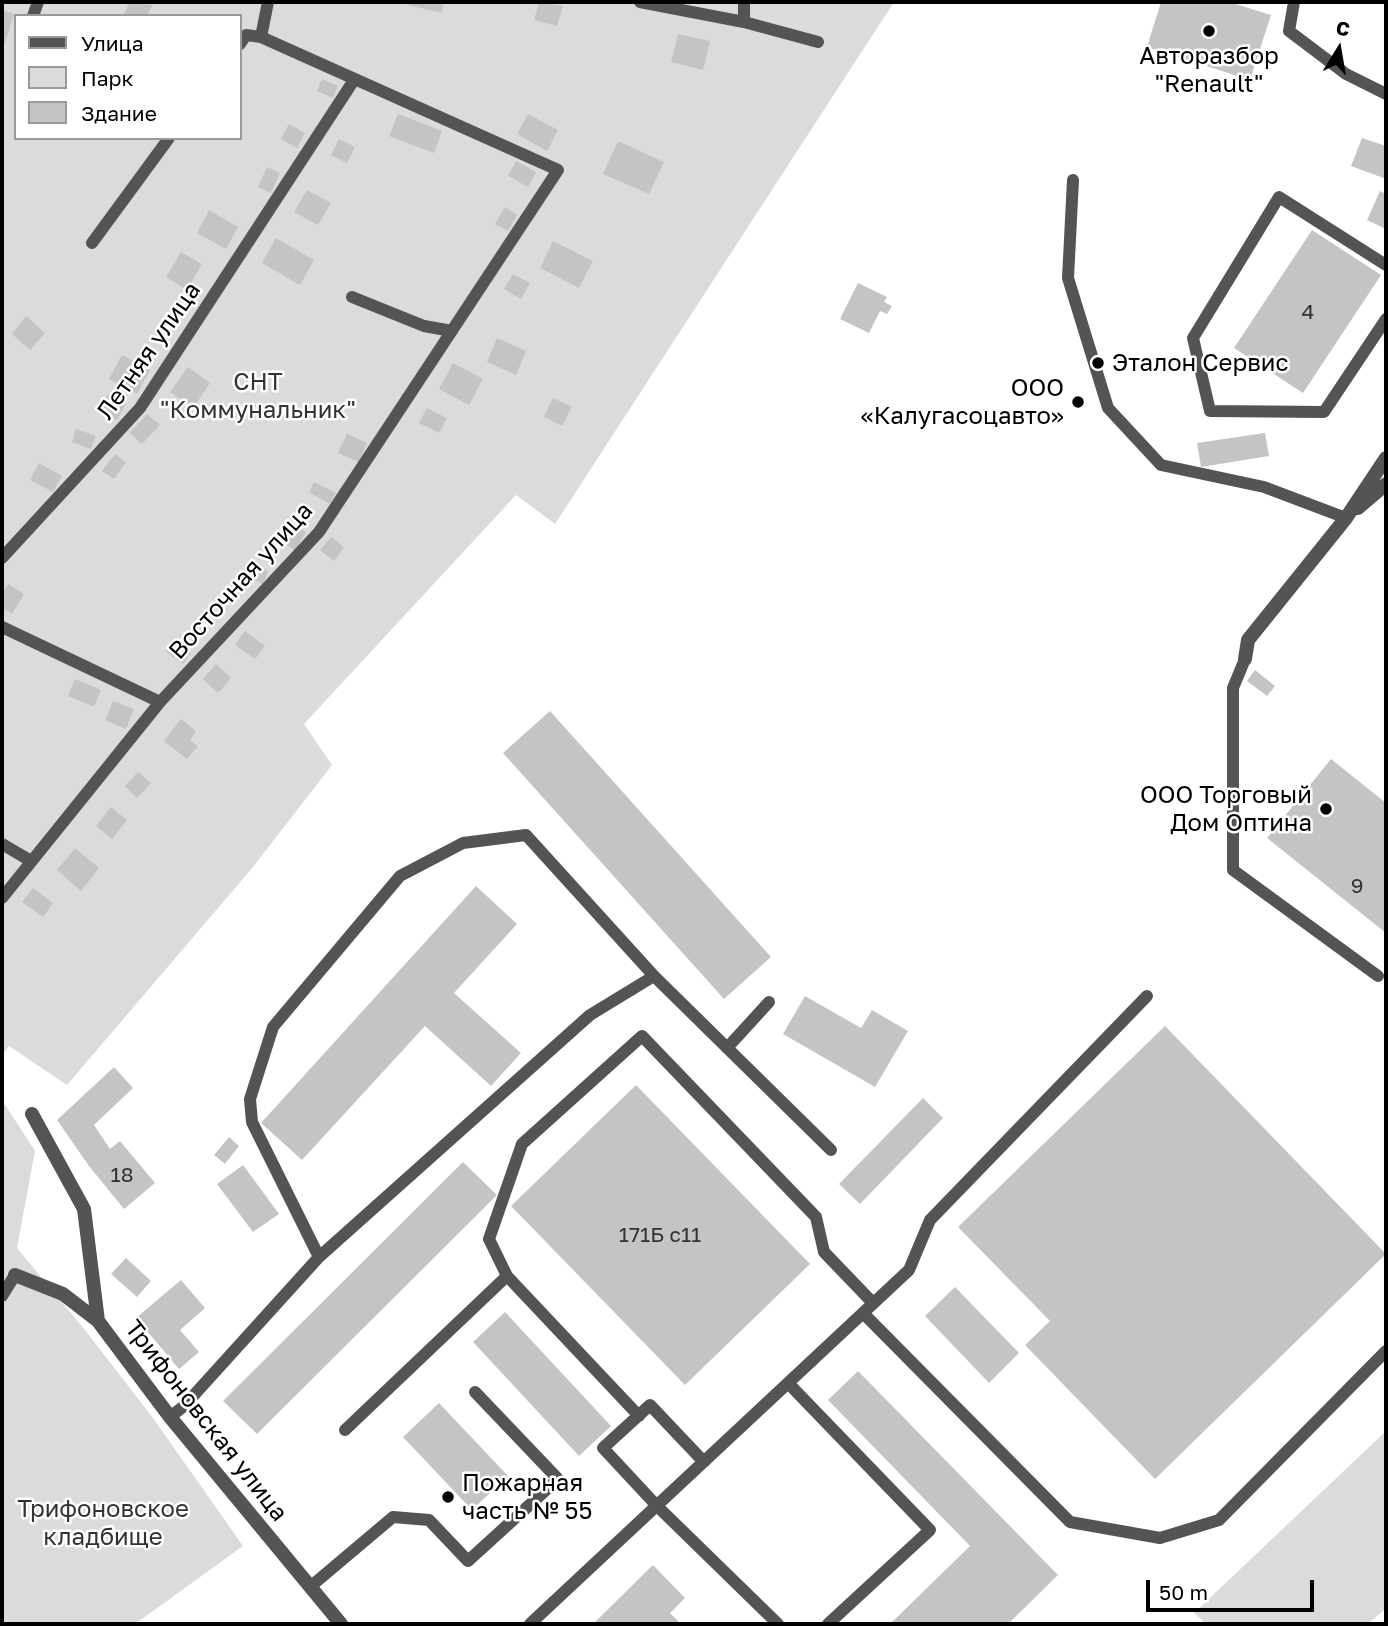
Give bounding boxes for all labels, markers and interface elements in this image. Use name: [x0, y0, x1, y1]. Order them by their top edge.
legend: [14, 14, 242, 140]
north arrow: [1304, 14, 1374, 84]
text: С: [1334, 15, 1352, 40]
marker: Авторазбор "Renault": [1201, 23, 1217, 39]
text: Улица: [81, 30, 144, 56]
place label: Авторазбор "Renault": [1139, 42, 1279, 98]
text: Парк: [81, 65, 134, 91]
text: Здание: [81, 100, 157, 126]
street label: Летняя улица: [91, 277, 207, 425]
house number: 4: [1302, 299, 1314, 325]
place label: Эталон Сервис: [1112, 349, 1289, 377]
marker: Эталон Сервис: [1090, 355, 1106, 371]
park label: СНТ "Коммунальник": [160, 368, 356, 424]
place label: ООО «Калугасоцавто»: [860, 374, 1064, 430]
marker: ООО «Калугасоцавто»: [1070, 394, 1086, 410]
street label: Восточная улица: [163, 497, 319, 665]
place label: ООО Торговый Дом Оптина: [1140, 781, 1312, 837]
marker: ООО Торговый Дом Оптина: [1318, 801, 1334, 817]
house number: 9: [1351, 873, 1363, 899]
house number: 18: [111, 1162, 133, 1188]
house number: 171Б с11: [619, 1222, 701, 1248]
street label: Трифоновская улица: [119, 1315, 293, 1527]
place label: Пожарная часть № 55: [462, 1469, 592, 1525]
marker: Пожарная часть № 55: [440, 1489, 456, 1505]
park label: Трифоновское кладбище: [17, 1495, 189, 1551]
scale bar: [1150, 1566, 1318, 1610]
text: 50 m: [1159, 1579, 1208, 1605]

